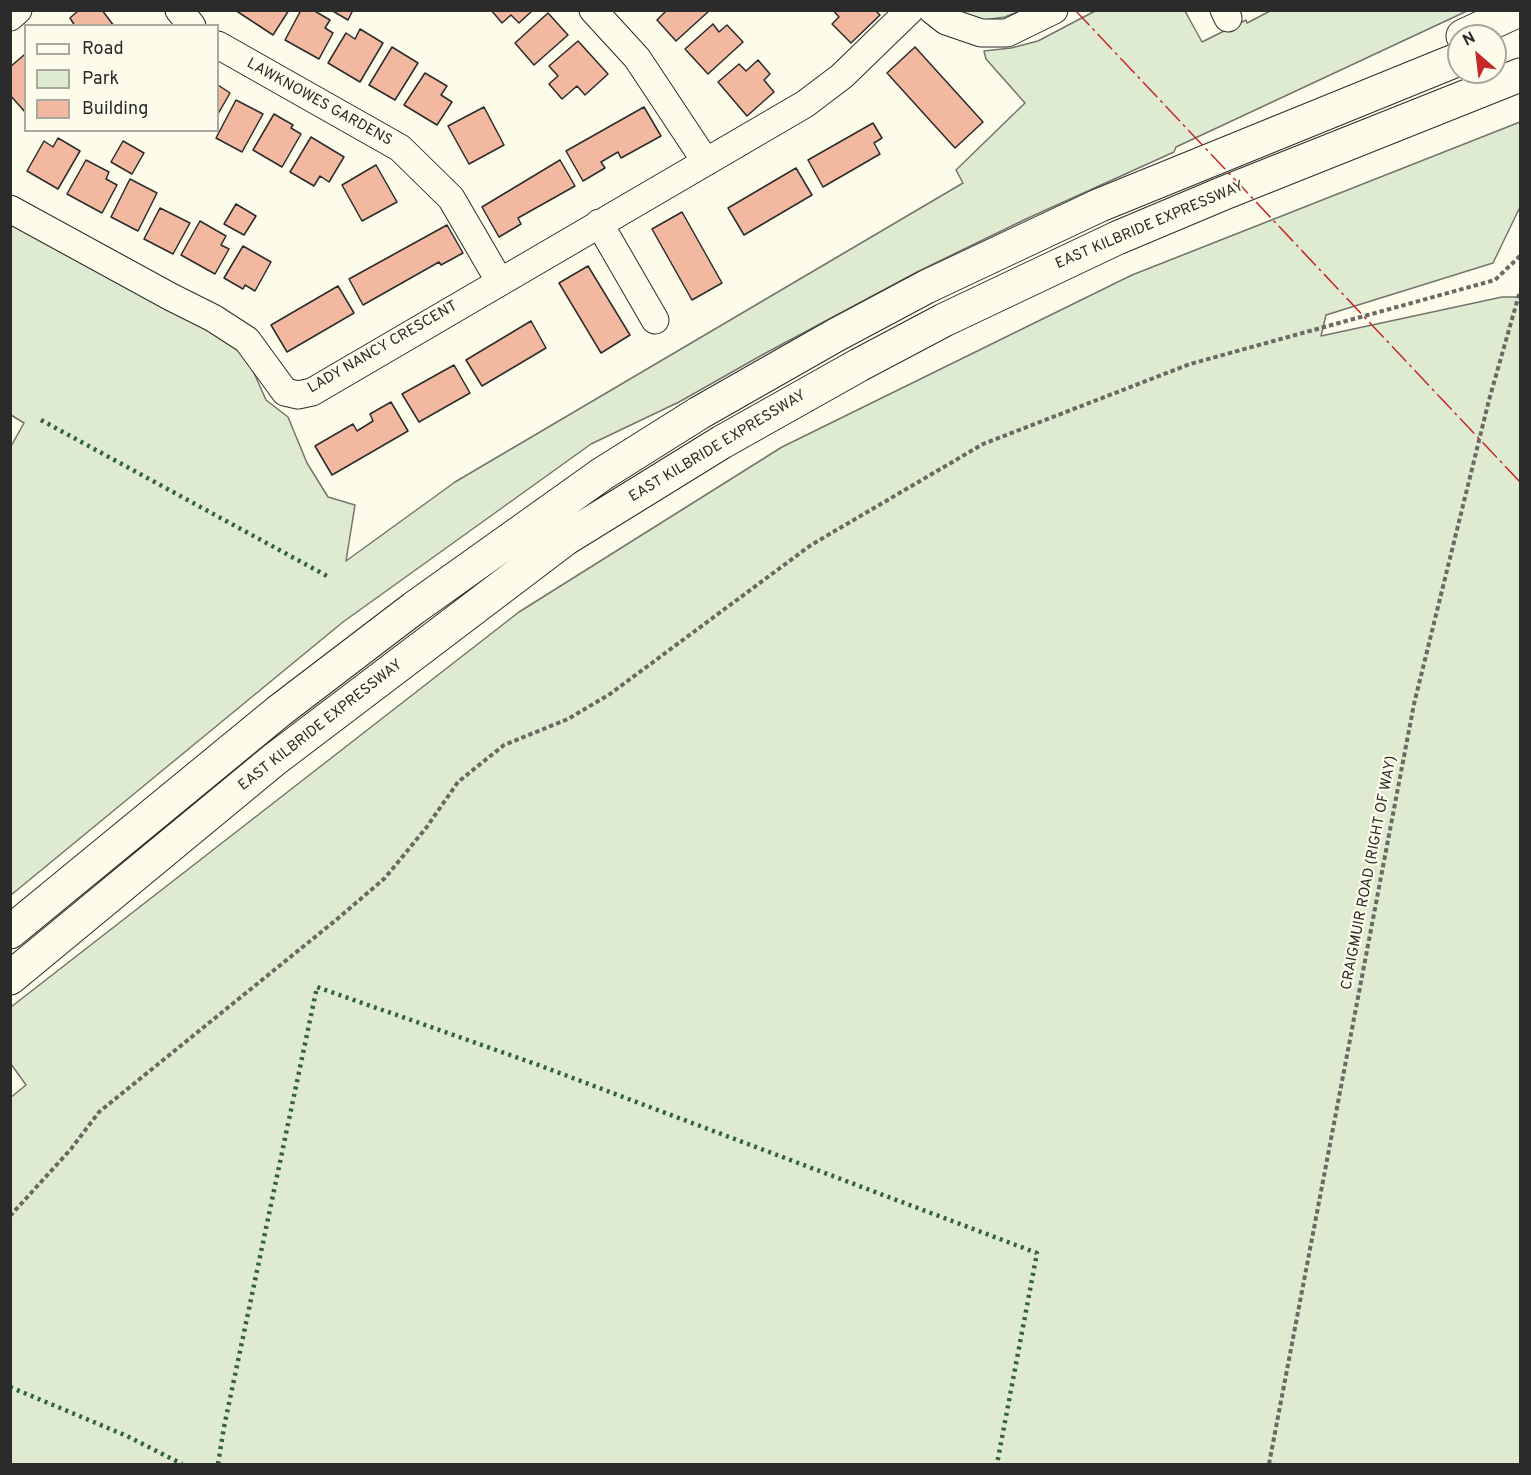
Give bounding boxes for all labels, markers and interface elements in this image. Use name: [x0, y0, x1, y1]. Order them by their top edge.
legend: [24, 24, 219, 132]
north arrow: [1447, 24, 1507, 84]
text: N: [1460, 28, 1479, 51]
text: Road: [82, 38, 124, 61]
street label: LAWKNOWES GARDENS: [243, 55, 395, 151]
text: Park: [82, 68, 119, 91]
text: Building: [82, 98, 148, 121]
street label: EAST KILBRIDE EXPRESSWAY: [1053, 178, 1247, 274]
street label: LADY NANCY CRESCENT: [305, 298, 461, 398]
street label: EAST KILBRIDE EXPRESSWAY: [626, 387, 810, 507]
street label: EAST KILBRIDE EXPRESSWAY: [235, 656, 407, 796]
street label: CRAIGMUIR ROAD (RIGHT OF WAY): [1338, 754, 1402, 992]

